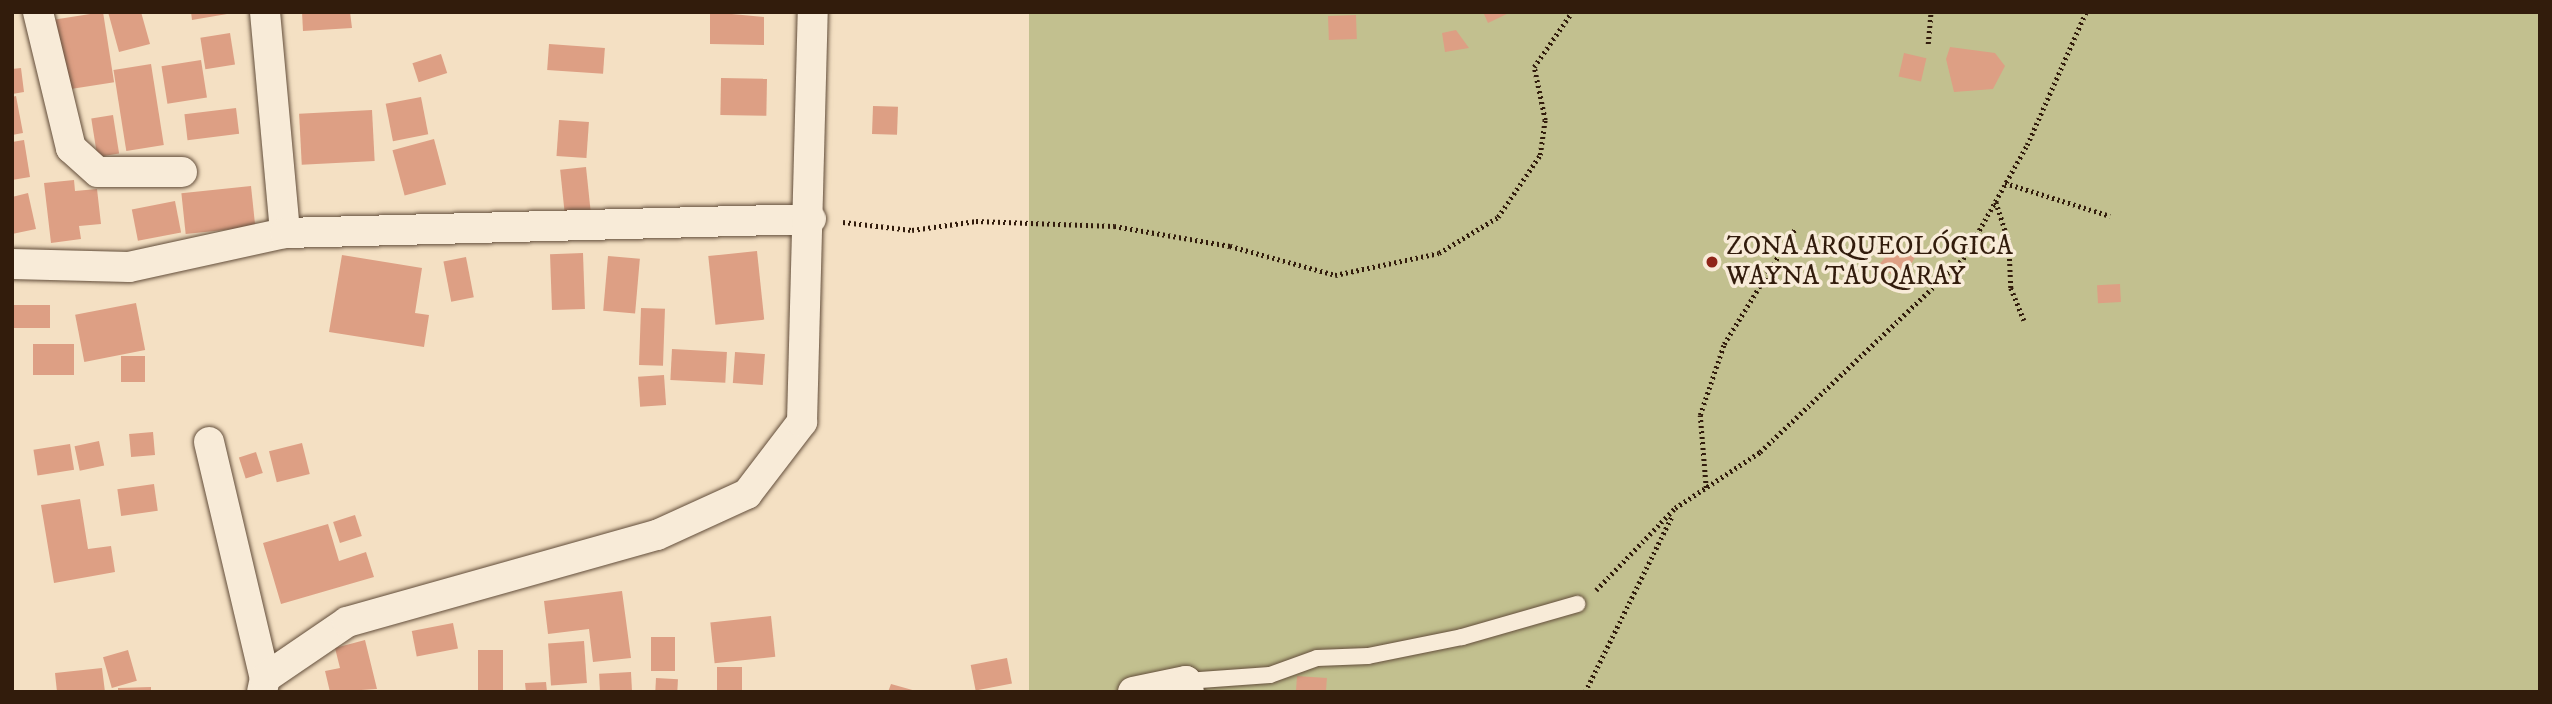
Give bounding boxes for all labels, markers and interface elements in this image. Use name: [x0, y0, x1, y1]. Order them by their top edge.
place label: ZONA ARQUEOLÓGICA WAYNA TAUQARAY: [1726, 231, 2013, 292]
marker: ZONA ARQUEOLÓGICA WAYNA TAUQARAY: [1704, 254, 1720, 270]

